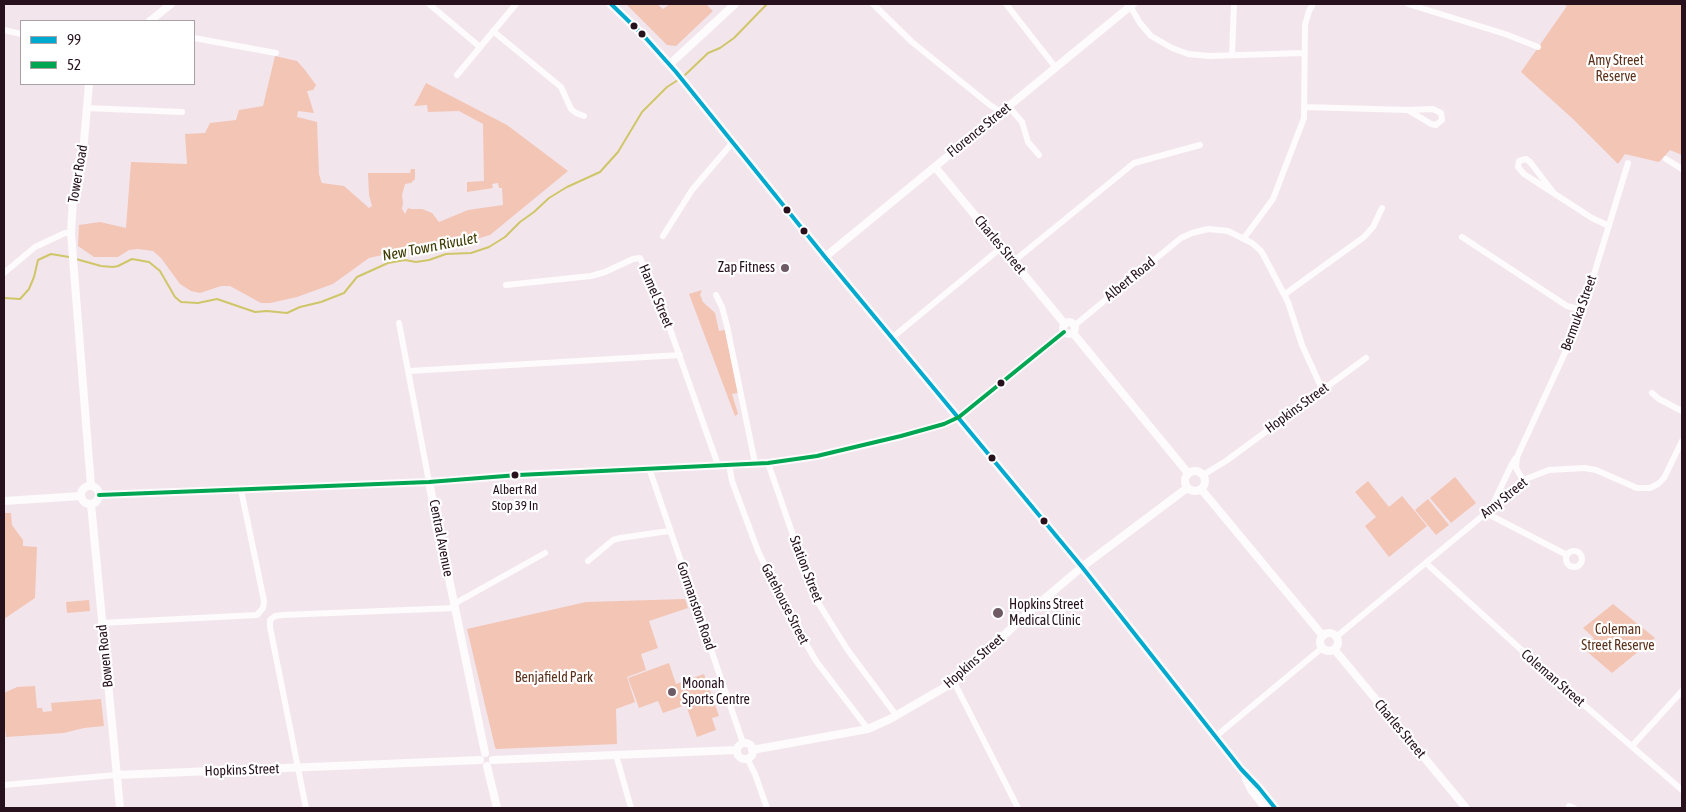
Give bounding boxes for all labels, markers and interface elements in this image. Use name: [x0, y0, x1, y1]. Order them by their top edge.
legend: [20, 20, 195, 85]
unlabelled marker: [629, 21, 639, 31]
unlabelled marker: [637, 29, 647, 39]
text: 99: [67, 31, 81, 48]
park label: Amy Street Reserve: [1588, 53, 1644, 85]
text: 52: [67, 56, 81, 73]
street label: Florence Street: [944, 99, 1014, 161]
street label: Tower Road: [65, 143, 91, 205]
unlabelled marker: [782, 205, 792, 215]
street label: Charles Street: [971, 212, 1029, 278]
unlabelled marker: [799, 226, 809, 236]
water label: New Town Rivulet: [381, 229, 479, 265]
street label: Albert Road: [1101, 254, 1159, 304]
place label: Zap Fitness: [718, 260, 775, 276]
street label: Hamel Street: [635, 262, 677, 330]
marker: Zap Fitness: [779, 262, 791, 274]
street label: Bermuka Street: [1558, 273, 1600, 353]
unlabelled marker: [996, 378, 1006, 388]
street label: Hopkins Street: [1262, 379, 1332, 437]
unlabelled marker: [987, 453, 997, 463]
marker: Albert Rd Stop 39 In: [510, 470, 520, 480]
street label: Amy Street: [1477, 474, 1531, 522]
place label: Albert Rd Stop 39 In: [492, 482, 538, 513]
street label: Central Avenue: [425, 498, 457, 578]
unlabelled marker: [1039, 516, 1049, 526]
street label: Station Street: [786, 533, 826, 605]
street label: Gormanston Road: [673, 560, 719, 652]
street label: Gatehouse Street: [757, 561, 813, 647]
place label: Hopkins Street Medical Clinic: [1009, 597, 1084, 630]
marker: Hopkins Street Medical Clinic: [991, 606, 1005, 620]
park label: Coleman Street Reserve: [1581, 622, 1655, 654]
street label: Bowen Road: [93, 624, 117, 688]
street label: Hopkins Street: [940, 630, 1008, 692]
street label: Coleman Street: [1518, 646, 1588, 710]
park label: Benjafield Park: [515, 670, 593, 686]
place label: Moonah Sports Centre: [682, 676, 750, 709]
marker: Moonah Sports Centre: [666, 686, 678, 698]
street label: Charles Street: [1371, 696, 1429, 762]
street label: Hopkins Street: [204, 760, 280, 780]

